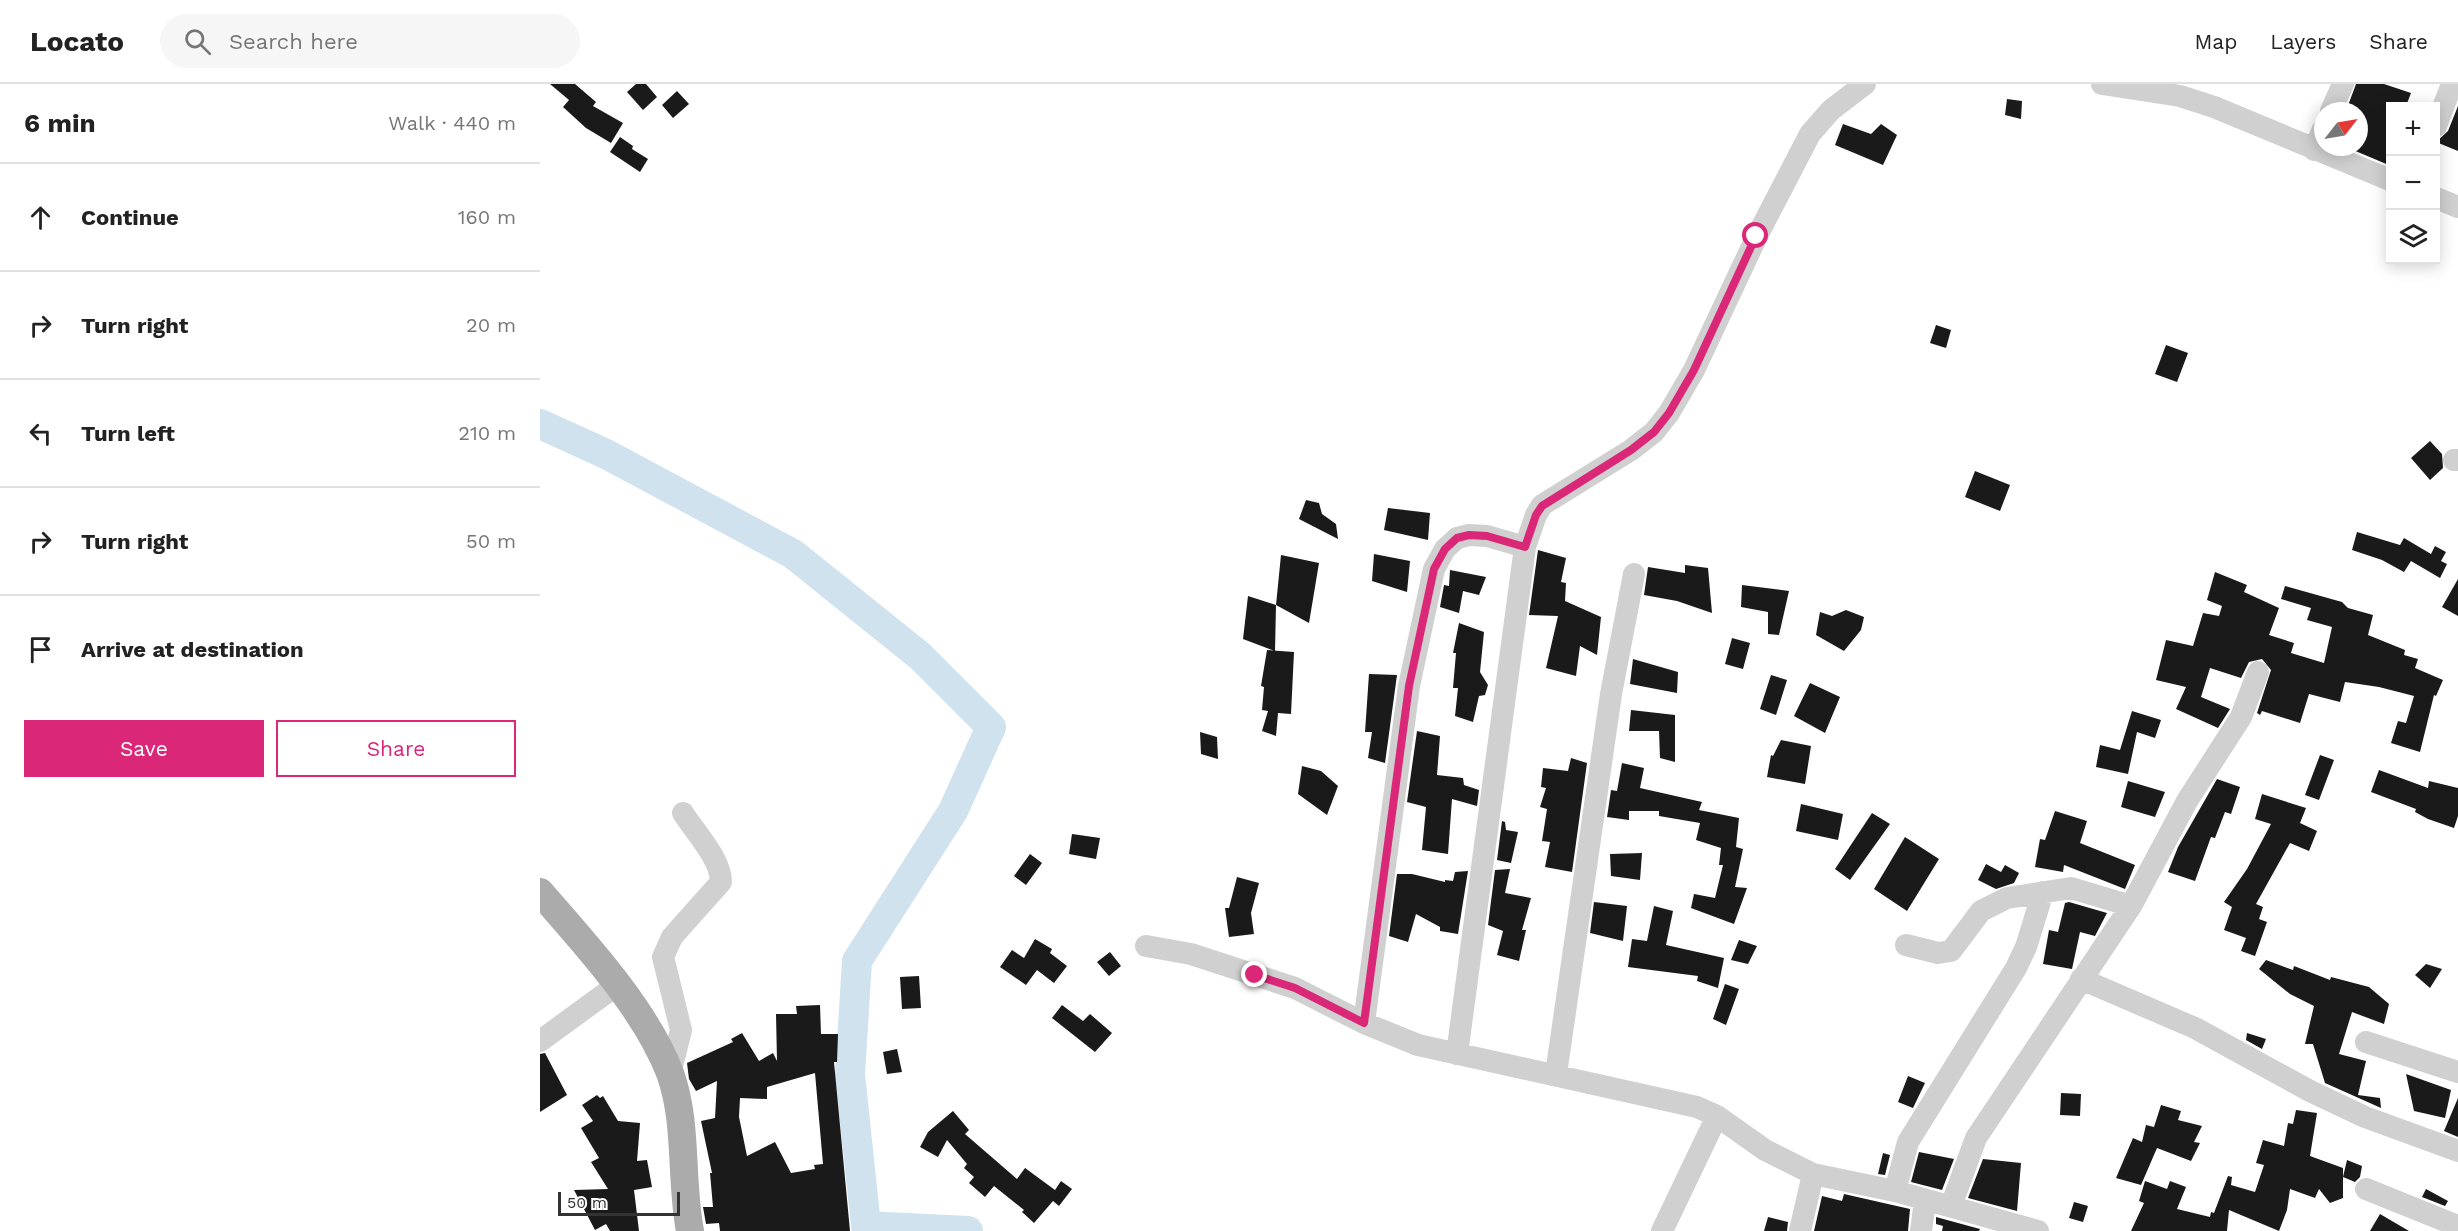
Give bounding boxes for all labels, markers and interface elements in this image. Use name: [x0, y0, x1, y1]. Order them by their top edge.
search box: [160, 14, 580, 68]
text: Locato: [30, 25, 124, 58]
icon: search: [181, 25, 214, 58]
text: Search here: [229, 29, 358, 54]
text: Map: [2194, 29, 2237, 54]
text: Layers: [2270, 29, 2336, 54]
text: Share: [2369, 29, 2428, 54]
north arrow: [2314, 102, 2368, 156]
map controls: [2386, 102, 2440, 264]
button: +: [2386, 102, 2440, 156]
text: 6 min: [24, 108, 96, 138]
text: Walk · 440 m: [388, 111, 516, 135]
button: −: [2386, 156, 2440, 210]
icon: ahead: [24, 201, 57, 234]
text: Continue: [81, 205, 179, 230]
text: 160 m: [458, 205, 516, 229]
button: layers: [2386, 210, 2440, 264]
route start: [1742, 222, 1768, 248]
icon: right: [24, 309, 57, 342]
text: Turn right: [81, 313, 188, 338]
text: 20 m: [466, 313, 516, 337]
icon: left: [24, 417, 57, 450]
text: Turn left: [81, 421, 175, 446]
text: 210 m: [458, 421, 516, 445]
icon: right: [24, 525, 57, 558]
text: Turn right: [81, 529, 188, 554]
text: 50 m: [466, 529, 516, 553]
icon: arrive: [24, 633, 57, 666]
text: Arrive at destination: [81, 637, 304, 662]
button: Save: [24, 720, 264, 777]
button: Share: [276, 720, 516, 777]
route end: [1241, 961, 1267, 987]
scale bar: [558, 1189, 680, 1216]
text: 50 m: [567, 1193, 607, 1212]

